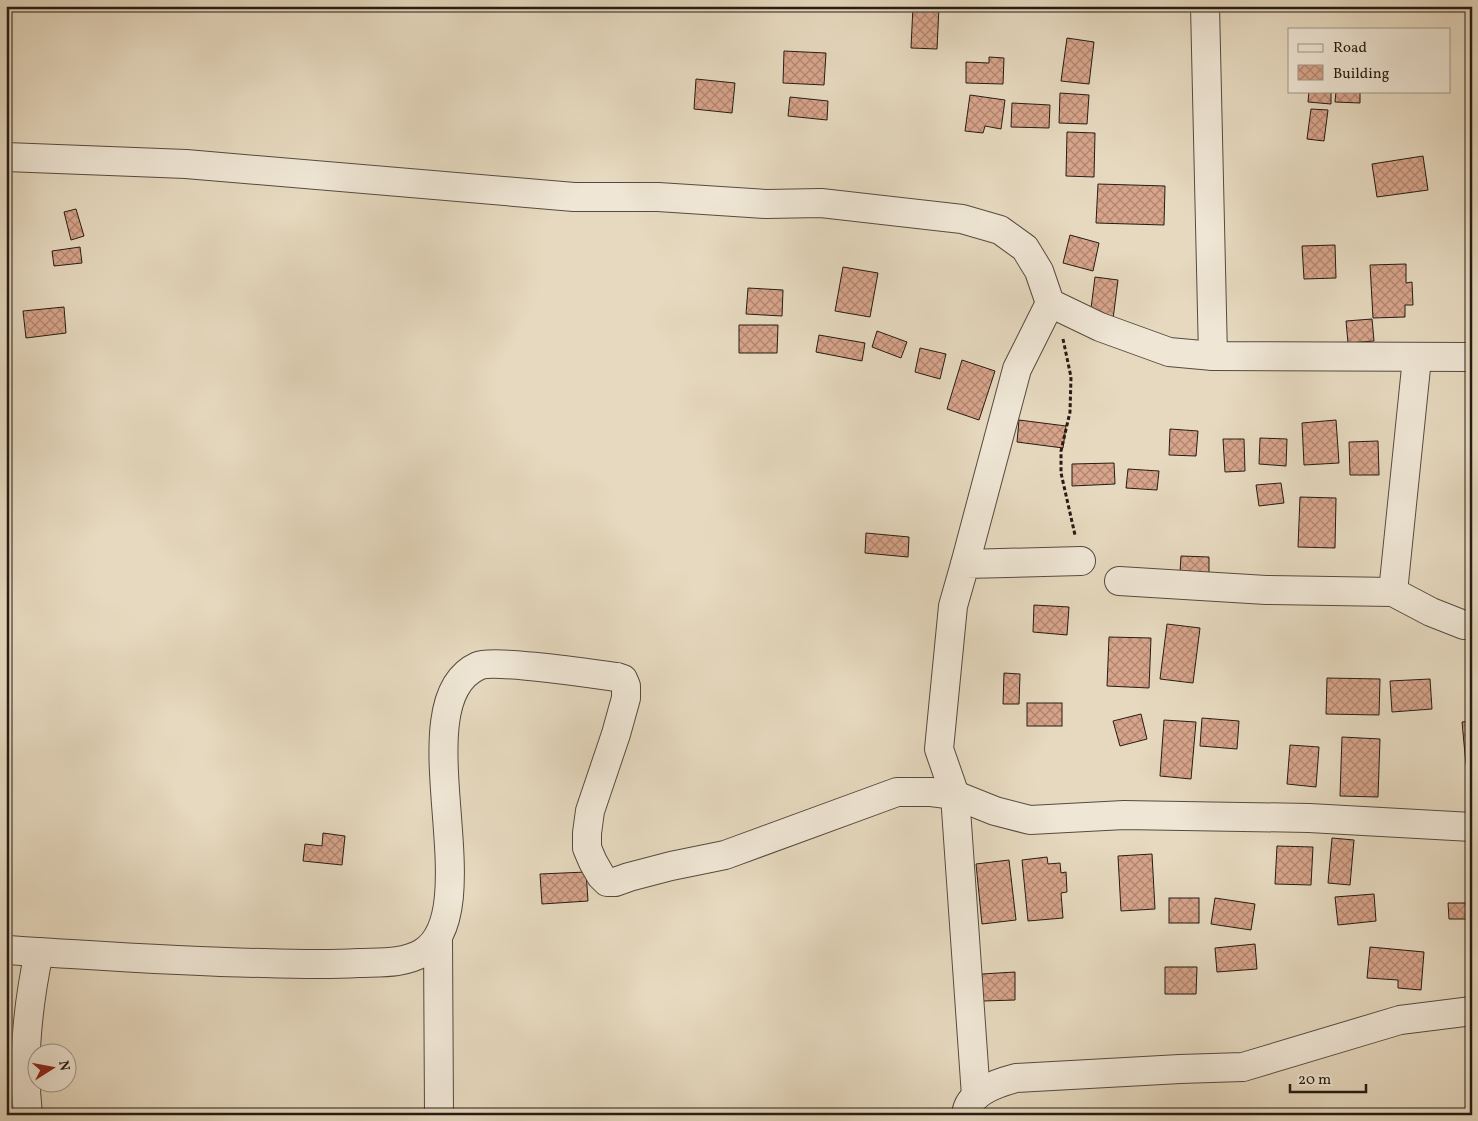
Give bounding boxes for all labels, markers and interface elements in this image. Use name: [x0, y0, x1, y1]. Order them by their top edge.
legend: [1288, 28, 1450, 92]
text: Road: [1333, 38, 1367, 59]
text: Building: [1333, 64, 1390, 85]
north arrow: [28, 1044, 78, 1094]
text: N: [53, 1059, 74, 1073]
scale bar: [1290, 1061, 1367, 1093]
text: 20 m: [1298, 1070, 1331, 1091]

